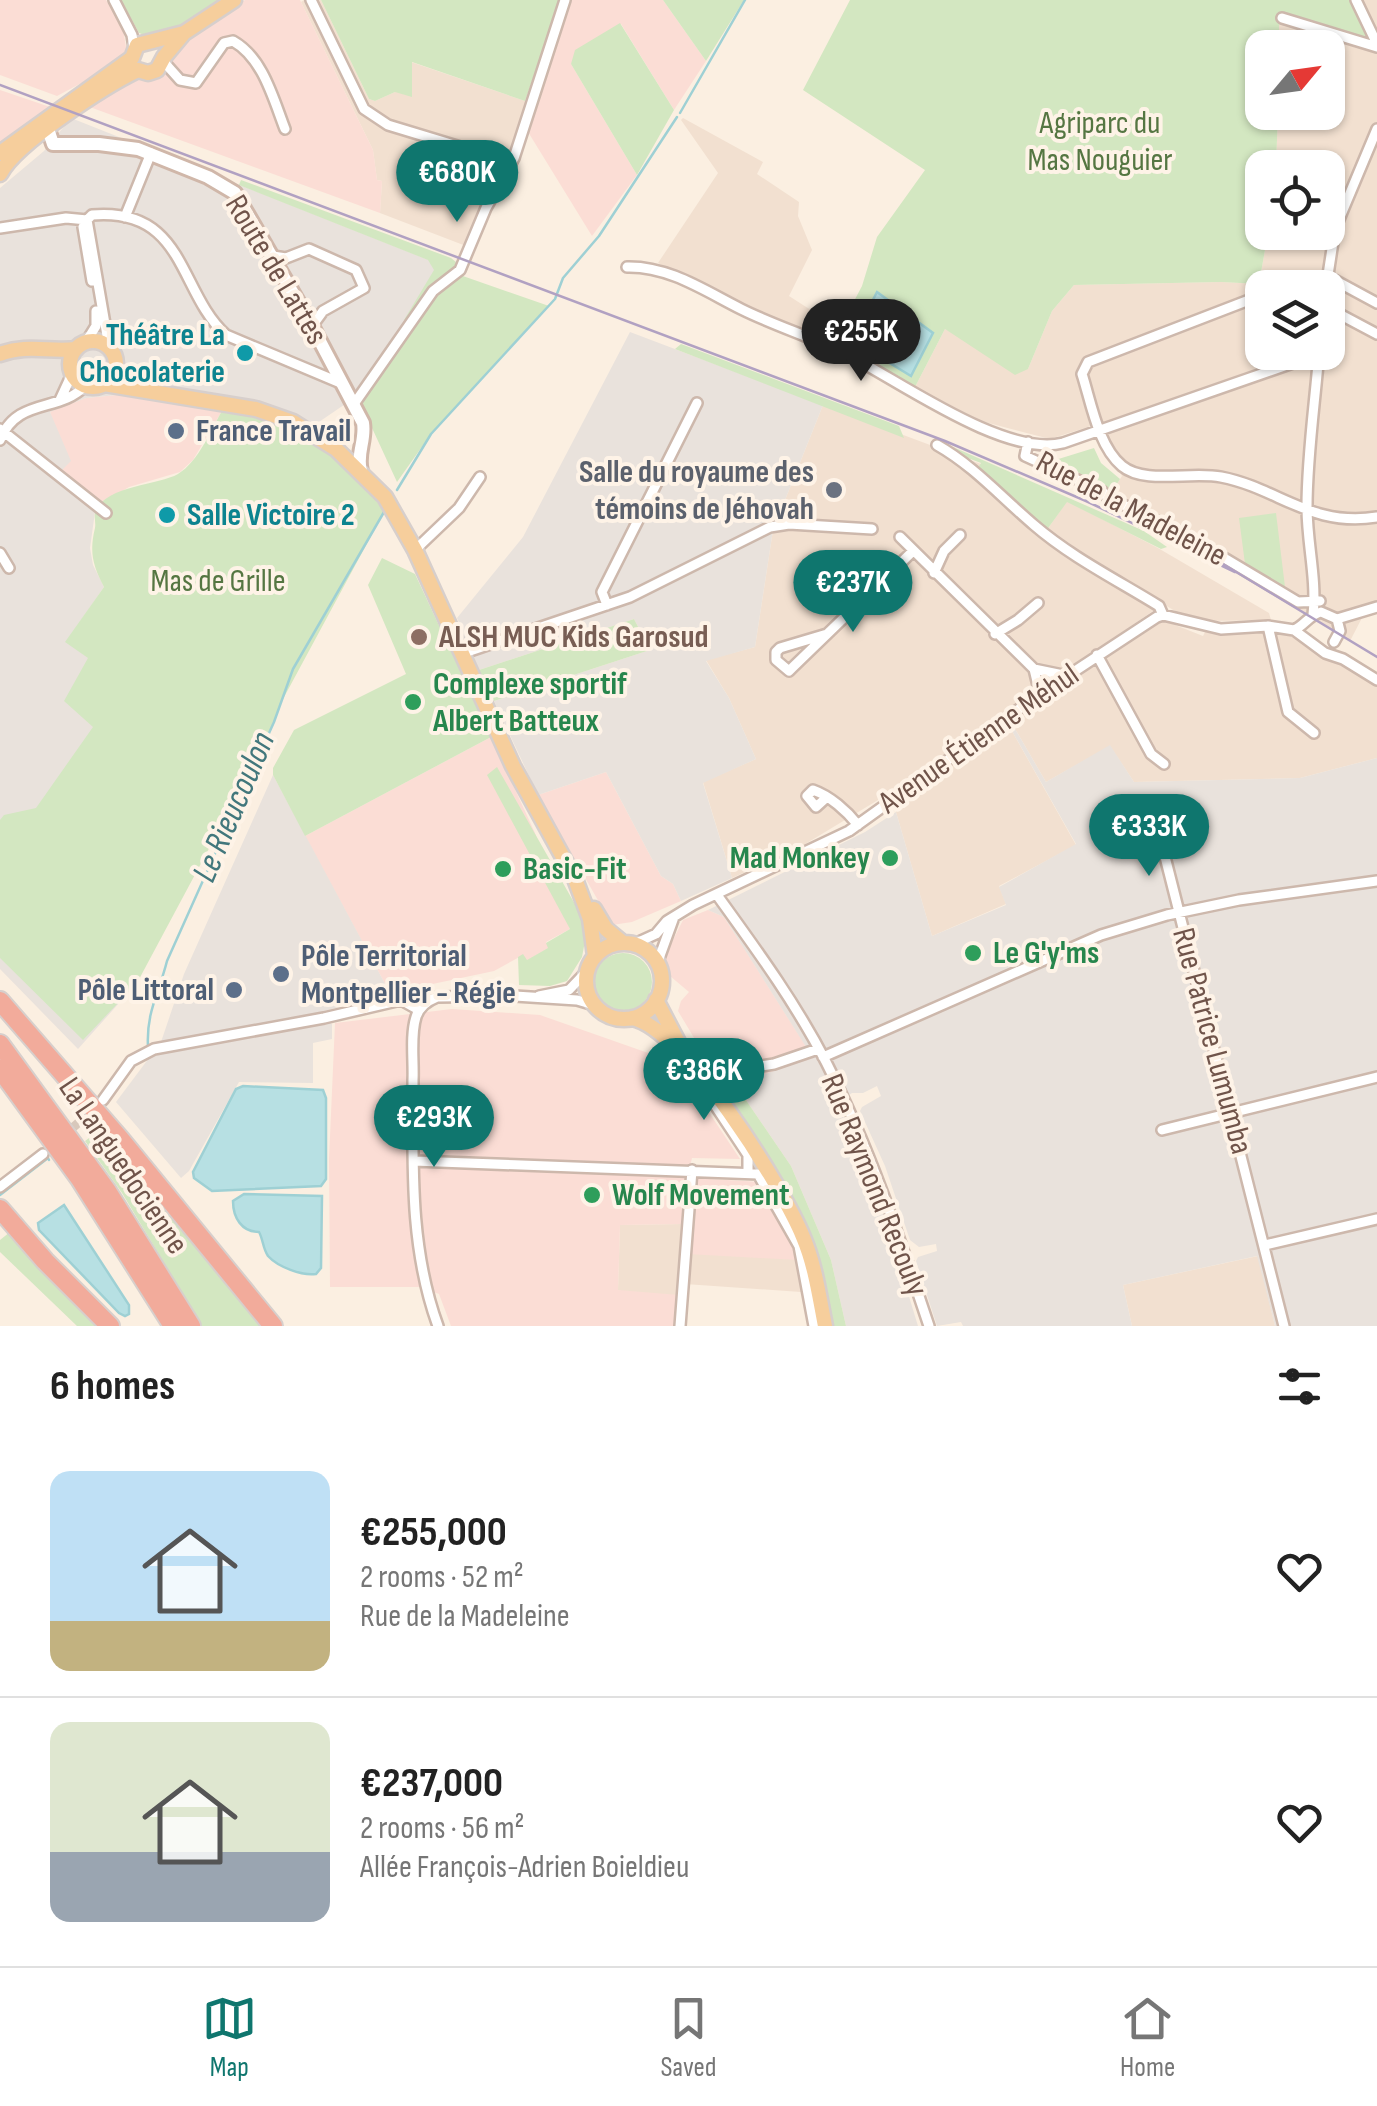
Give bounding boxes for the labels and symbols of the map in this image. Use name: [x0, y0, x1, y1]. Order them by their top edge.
north arrow: [1245, 30, 1345, 130]
park label: Agriparc du Mas Nouguier: [1027, 104, 1173, 180]
pin: €680K: [387, 140, 527, 225]
street label: Route de Lattes: [216, 188, 336, 352]
pin: €255K: [791, 299, 931, 384]
place label: Théâtre La Chocolaterie: [79, 316, 225, 392]
marker: Théâtre La Chocolaterie: [234, 342, 256, 364]
place label: France Travail: [196, 412, 351, 451]
marker: France Travail: [165, 420, 187, 442]
street label: Rue de la Madeleine: [1029, 443, 1233, 575]
place label: Salle du royaume des témoins de Jéhovah: [579, 453, 814, 529]
marker: Salle du royaume des témoins de Jéhovah: [823, 479, 845, 501]
place label: Salle Victoire 2: [187, 496, 355, 535]
marker: Salle Victoire 2: [156, 504, 178, 526]
pin: €237K: [783, 550, 923, 635]
park label: Mas de Grille: [150, 562, 286, 601]
place label: ALSH MUC Kids Garosud: [438, 618, 709, 657]
marker: ALSH MUC Kids Garosud: [408, 626, 430, 648]
street label: Avenue Étienne Méhul: [871, 656, 1087, 823]
place label: Complexe sportif Albert Batteux: [432, 665, 628, 741]
marker: Complexe sportif Albert Batteux: [402, 691, 424, 713]
water label: Le Rieucoulon: [183, 725, 285, 889]
pin: €333K: [1079, 794, 1219, 879]
place label: Mad Monkey: [730, 839, 870, 878]
marker: Mad Monkey: [879, 847, 901, 869]
place label: Basic-Fit: [523, 850, 626, 889]
marker: Basic-Fit: [492, 858, 514, 880]
street label: Rue Patrice Lumumba: [1163, 924, 1261, 1158]
place label: Le G'y'ms: [993, 934, 1099, 973]
place label: Pôle Territorial Montpellier - Régie: [301, 937, 516, 1013]
marker: Le G'y'ms: [962, 942, 984, 964]
marker: Pôle Territorial Montpellier - Régie: [270, 963, 292, 985]
place label: Pôle Littoral: [77, 971, 214, 1010]
marker: Pôle Littoral: [223, 979, 245, 1001]
pin: €386K: [634, 1038, 774, 1123]
street label: Rue Raymond Recouly: [812, 1068, 936, 1302]
street label: La Languedocienne: [50, 1070, 196, 1262]
pin: €293K: [364, 1085, 504, 1170]
place label: Wolf Movement: [612, 1176, 790, 1215]
marker: Wolf Movement: [581, 1184, 603, 1206]

